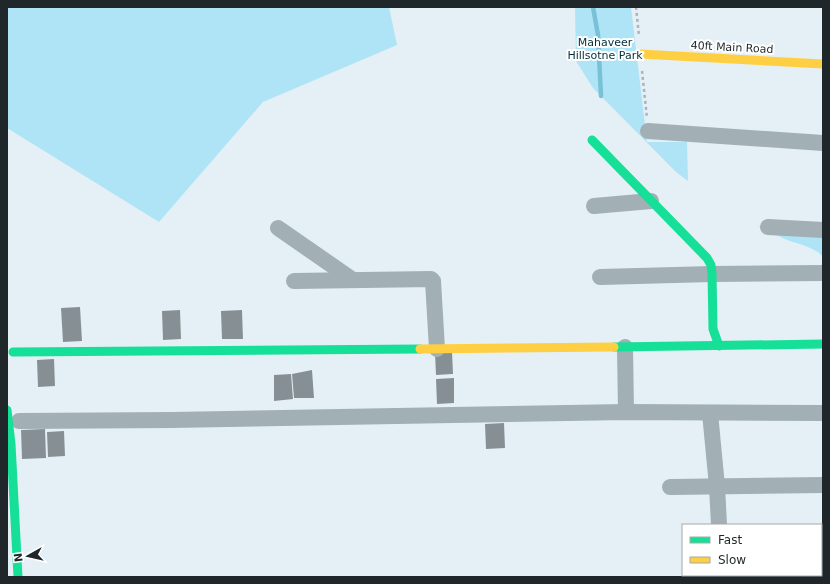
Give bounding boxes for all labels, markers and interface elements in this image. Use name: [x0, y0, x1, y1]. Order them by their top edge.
park label: Mahaveer Hillsotne Park: [567, 36, 643, 62]
street label: 40ft Main Road: [690, 39, 774, 56]
legend: [682, 524, 822, 576]
text: Fast: [718, 533, 742, 547]
north arrow: [8, 536, 48, 576]
text: N: [12, 552, 26, 563]
text: Slow: [718, 553, 746, 567]

